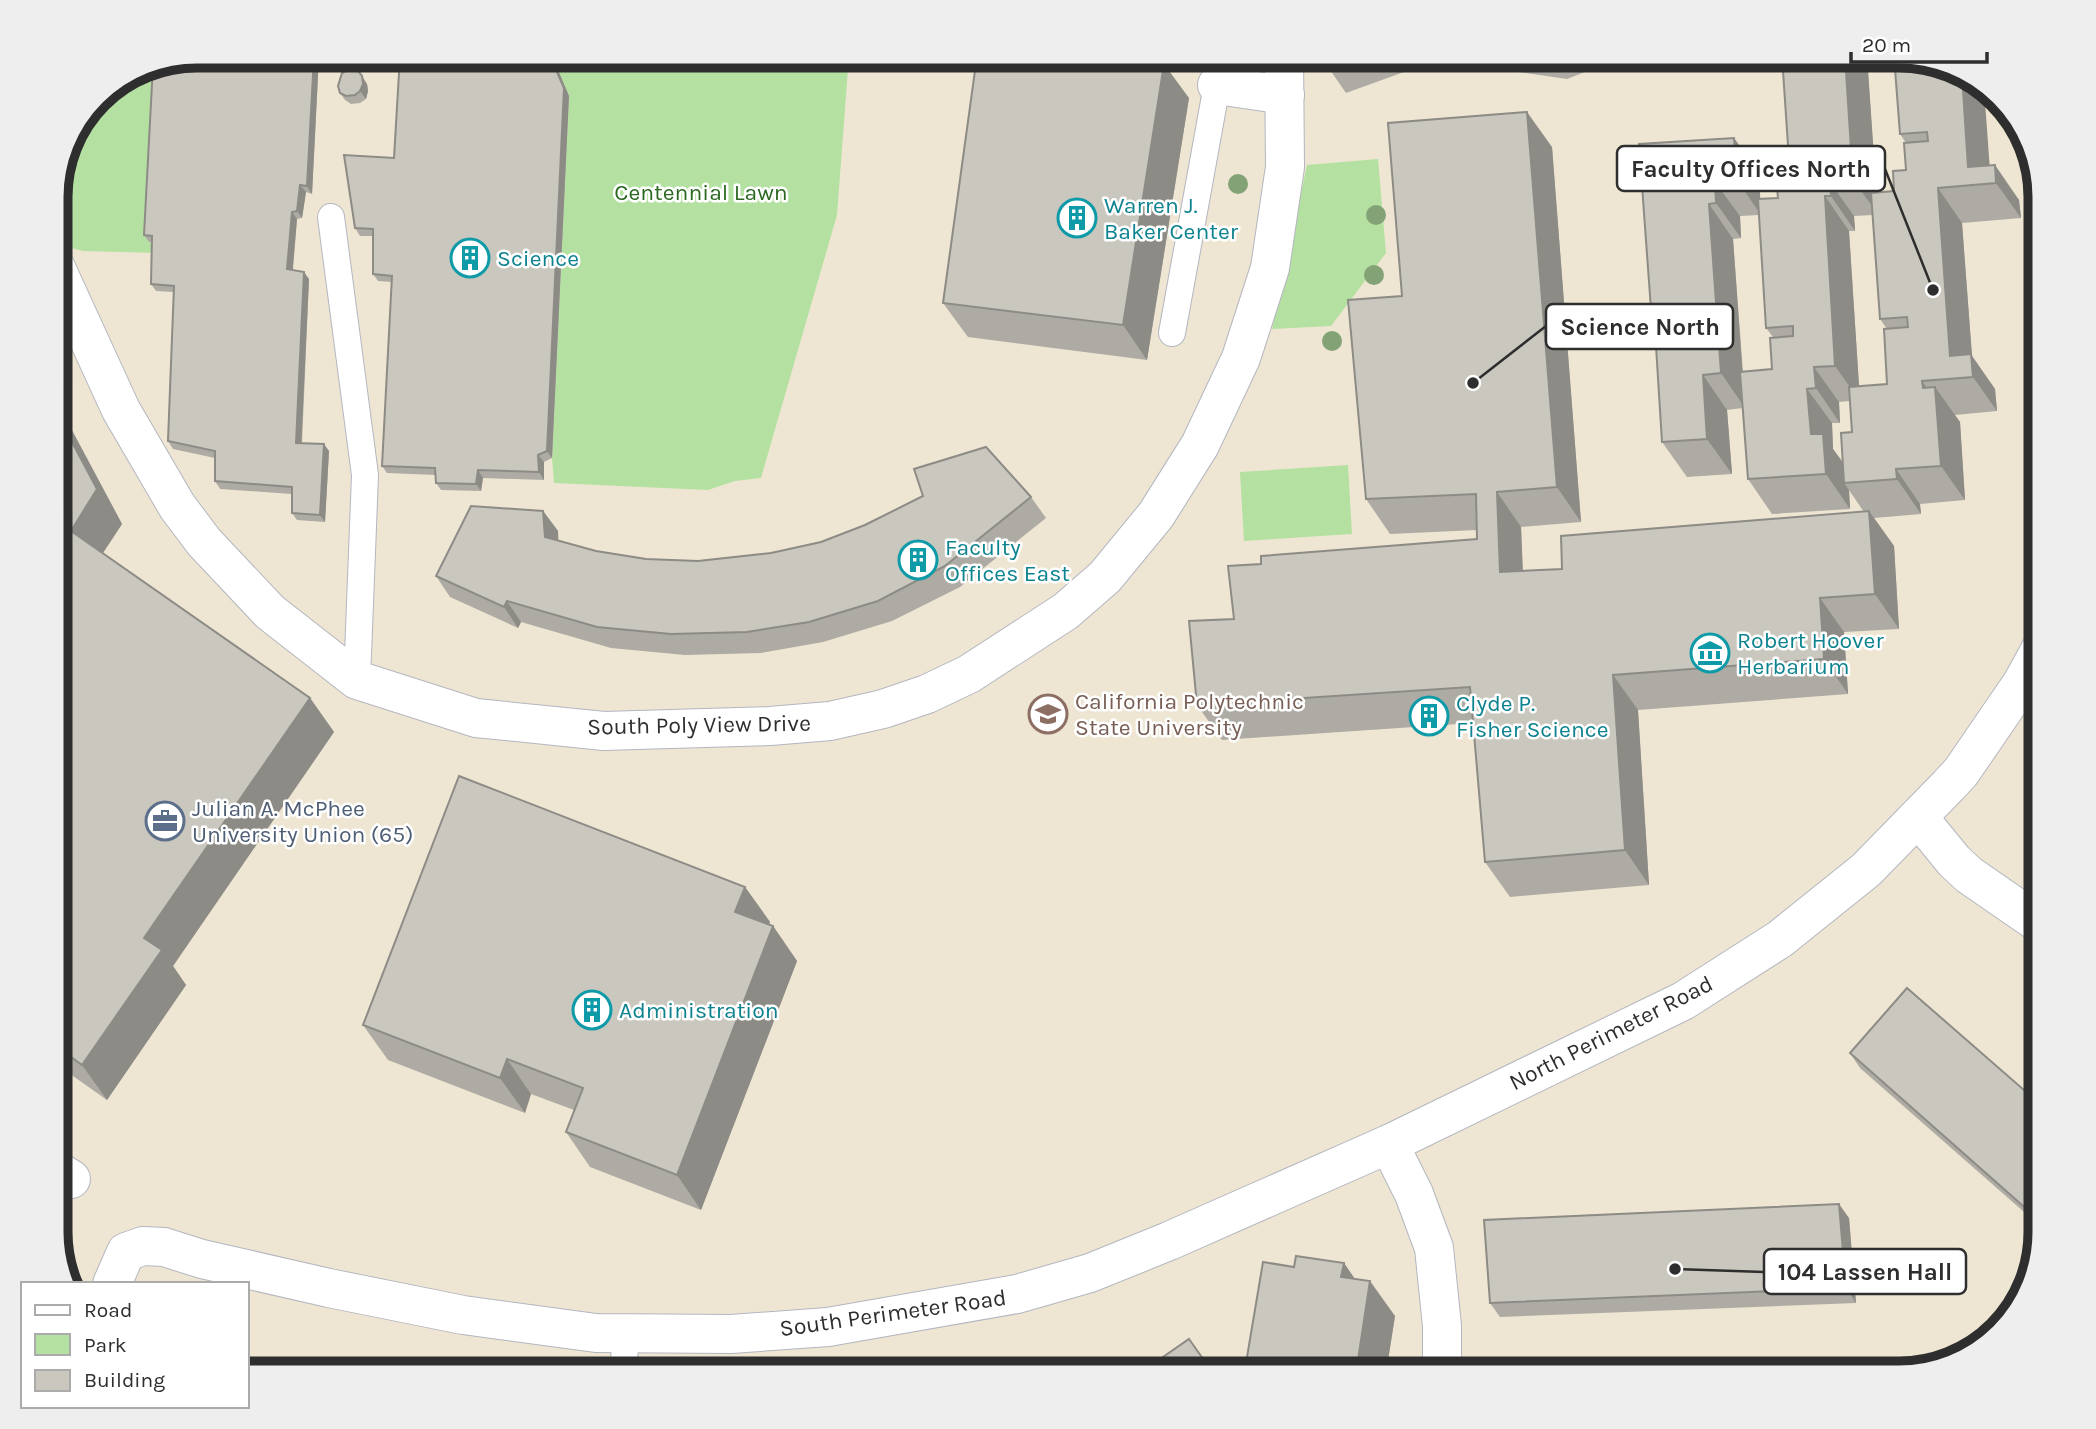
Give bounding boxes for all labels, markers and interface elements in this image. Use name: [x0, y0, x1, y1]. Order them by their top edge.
scale bar: [1851, 21, 1988, 65]
text: 20 m: [1862, 33, 1911, 57]
callout: Faculty Offices North: [1617, 146, 1885, 191]
text: Faculty Offices North: [1631, 155, 1871, 183]
park label: Centennial Lawn: [614, 179, 788, 206]
place label: Warren J. Baker Center: [1104, 192, 1239, 245]
building icon: Warren J. Baker Center: [1056, 197, 1098, 239]
building icon: Science: [449, 237, 491, 279]
place label: Science: [497, 245, 579, 272]
callout: Science North: [1546, 304, 1733, 349]
text: Science North: [1560, 313, 1720, 341]
place label: Faculty Offices East: [945, 534, 1070, 587]
building icon: Faculty Offices East: [897, 539, 939, 581]
place label: Robert Hoover Herbarium: [1737, 627, 1884, 680]
museum icon: Robert Hoover Herbarium: [1689, 632, 1731, 674]
place label: California Polytechnic State University: [1075, 688, 1304, 741]
place label: Clyde P. Fisher Science: [1456, 690, 1608, 743]
school or university icon: California Polytechnic State University: [1027, 693, 1069, 735]
building icon: Clyde P. Fisher Science: [1408, 695, 1450, 737]
street label: South Poly View Drive: [587, 710, 811, 740]
place label: Julian A. McPhee University Union (65): [192, 795, 413, 848]
office icon: Julian A. McPhee University Union (65): [144, 800, 186, 842]
street label: North Perimeter Road: [1505, 970, 1717, 1096]
building icon: Administration: [571, 989, 613, 1031]
place label: Administration: [619, 997, 779, 1024]
callout: 104 Lassen Hall: [1764, 1249, 1966, 1294]
text: 104 Lassen Hall: [1778, 1258, 1952, 1286]
legend: [21, 1282, 248, 1408]
street label: South Perimeter Road: [778, 1284, 1008, 1342]
text: Road: [84, 1298, 132, 1322]
text: Park: [84, 1333, 127, 1357]
text: Building: [84, 1368, 165, 1392]

